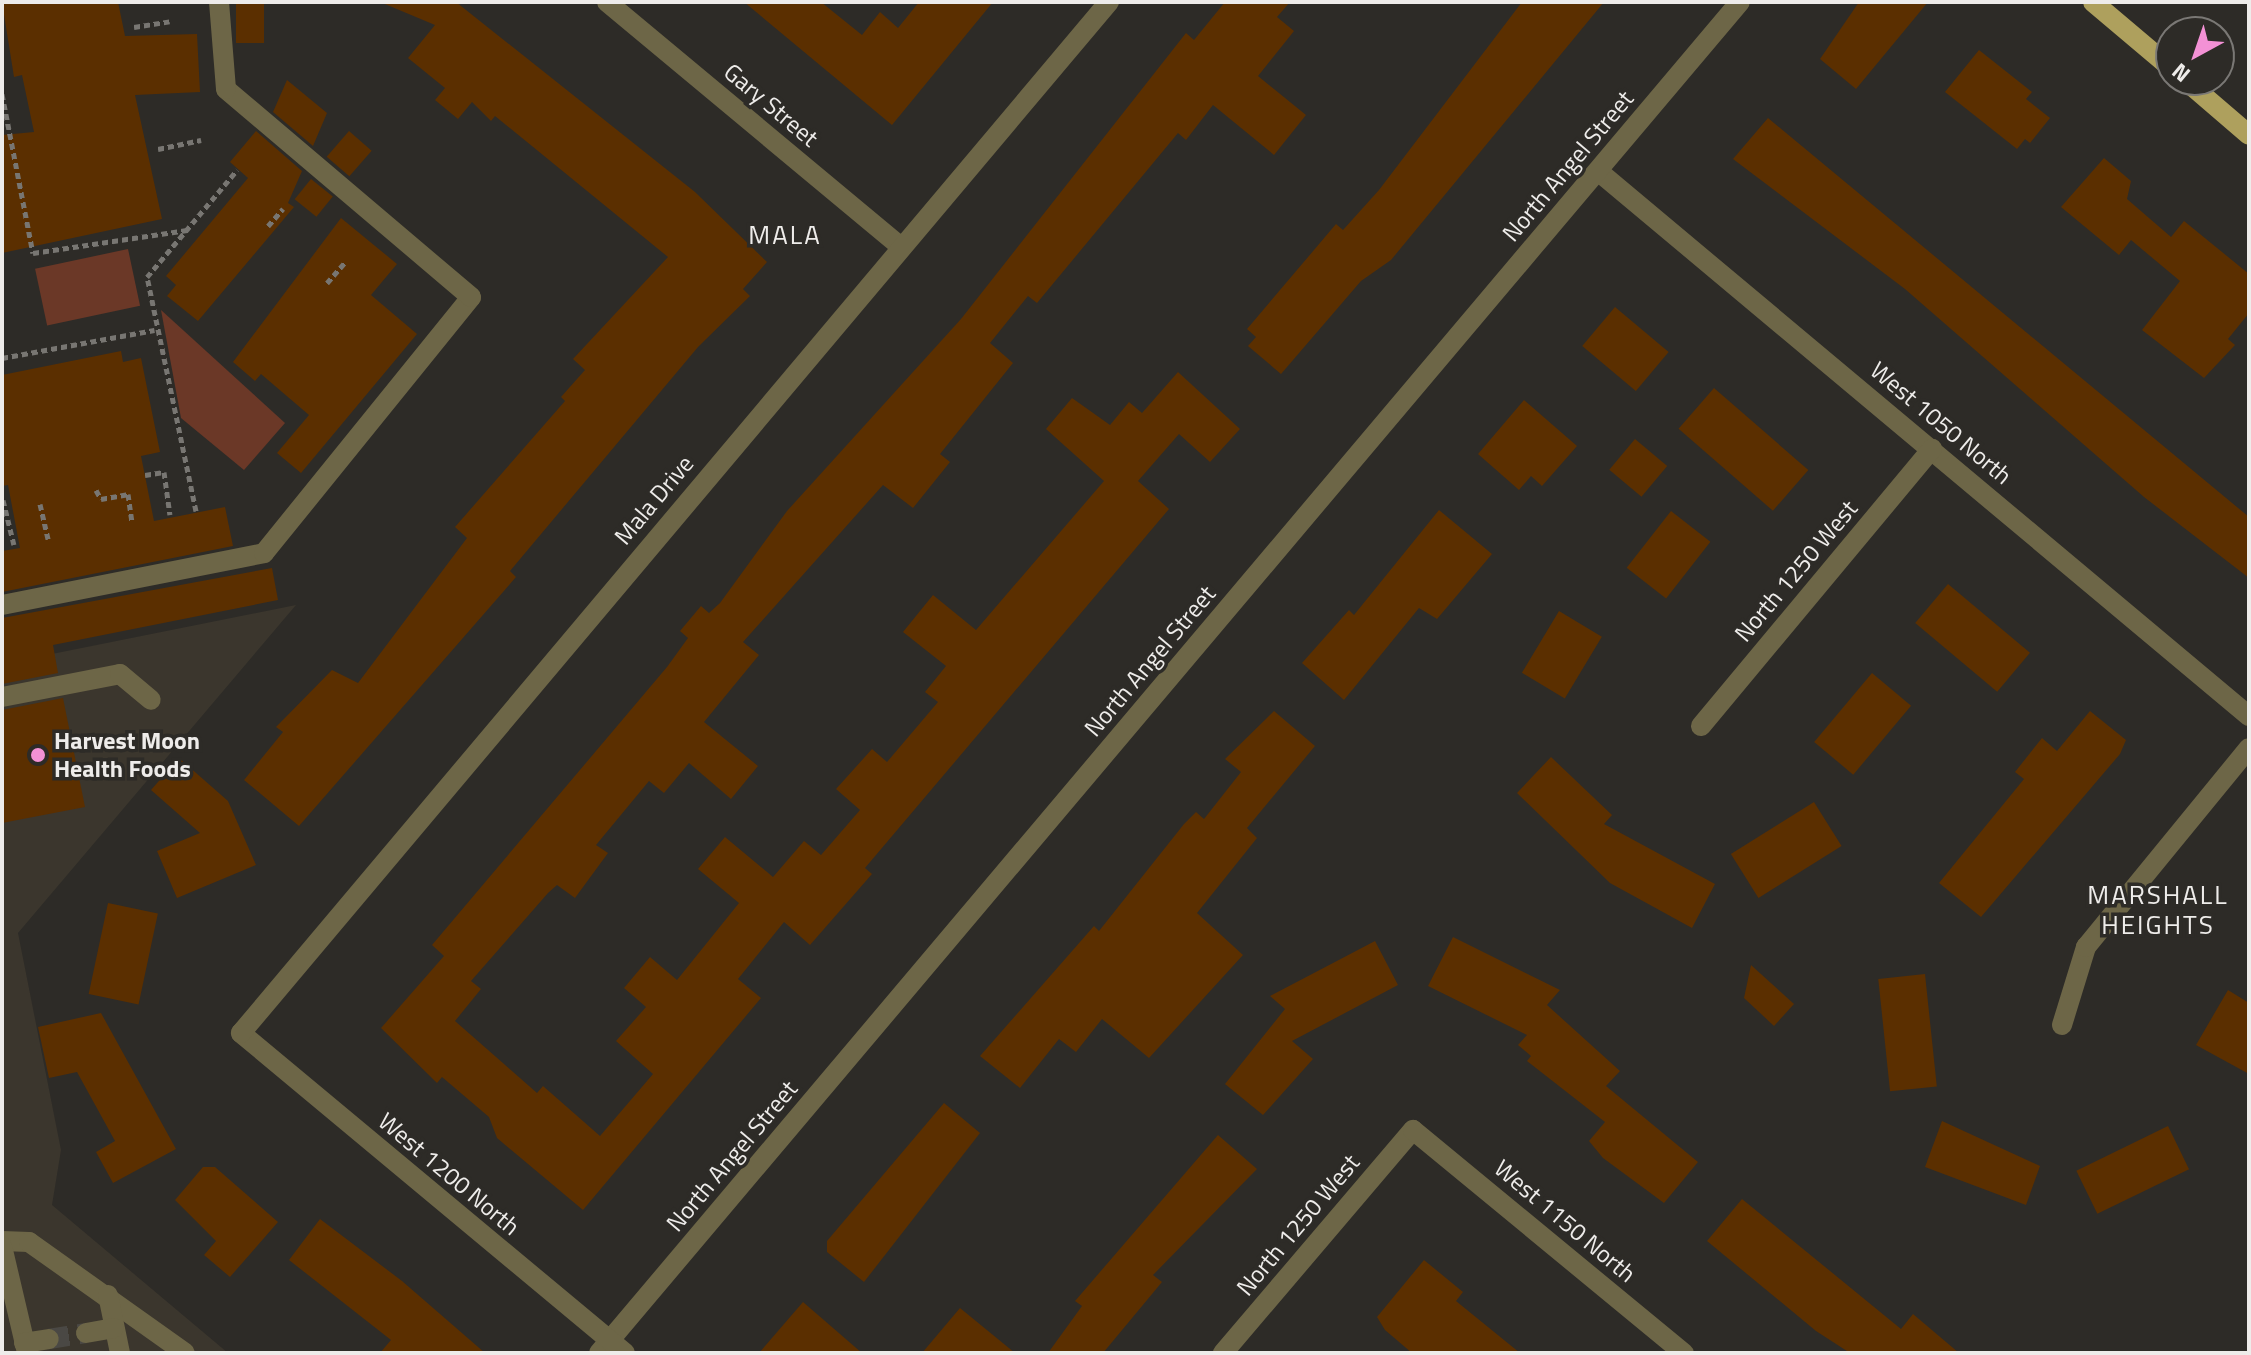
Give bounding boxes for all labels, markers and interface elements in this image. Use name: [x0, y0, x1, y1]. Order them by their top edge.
north arrow: [2155, 16, 2235, 96]
text: N: [2164, 55, 2198, 91]
street label: Gary Street: [718, 57, 824, 153]
street label: North Angel Street: [1497, 85, 1639, 247]
district label: MALA: [748, 219, 822, 251]
street label: West 1050 North: [1865, 356, 2017, 490]
street label: Mala Drive: [608, 450, 700, 550]
street label: North 1250 West: [1729, 495, 1863, 647]
street label: North Angel Street: [1079, 580, 1221, 742]
place label: Harvest Moon Health Foods: [54, 727, 200, 783]
marker: Harvest Moon Health Foods: [29, 746, 47, 764]
district label: MARSHALL HEIGHTS: [2087, 879, 2229, 940]
street label: North Angel Street: [661, 1075, 803, 1237]
street label: West 1200 North: [373, 1107, 525, 1241]
street label: North 1250 West: [1231, 1149, 1365, 1301]
street label: West 1150 North: [1489, 1154, 1641, 1288]

